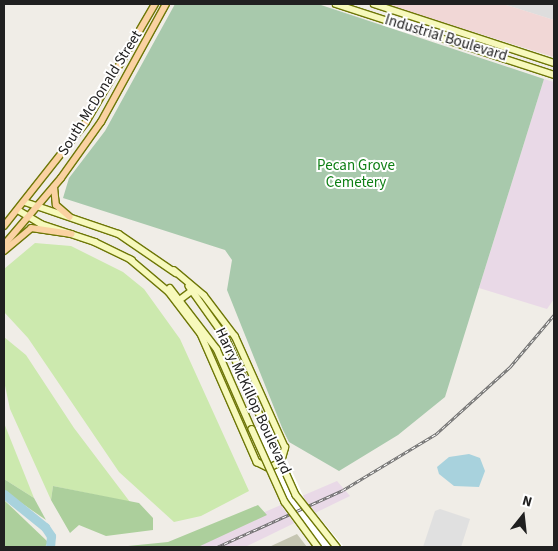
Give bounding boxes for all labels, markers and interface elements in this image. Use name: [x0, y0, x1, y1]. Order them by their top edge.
street label: Industrial Boulevard: [383, 11, 509, 65]
street label: South McDonald Street: [54, 27, 146, 159]
park label: Pecan Grove Cemetery: [317, 156, 395, 191]
street label: Harry McKillop Boulevard: [211, 325, 295, 477]
north arrow: [498, 491, 548, 541]
text: N: [520, 491, 534, 512]

